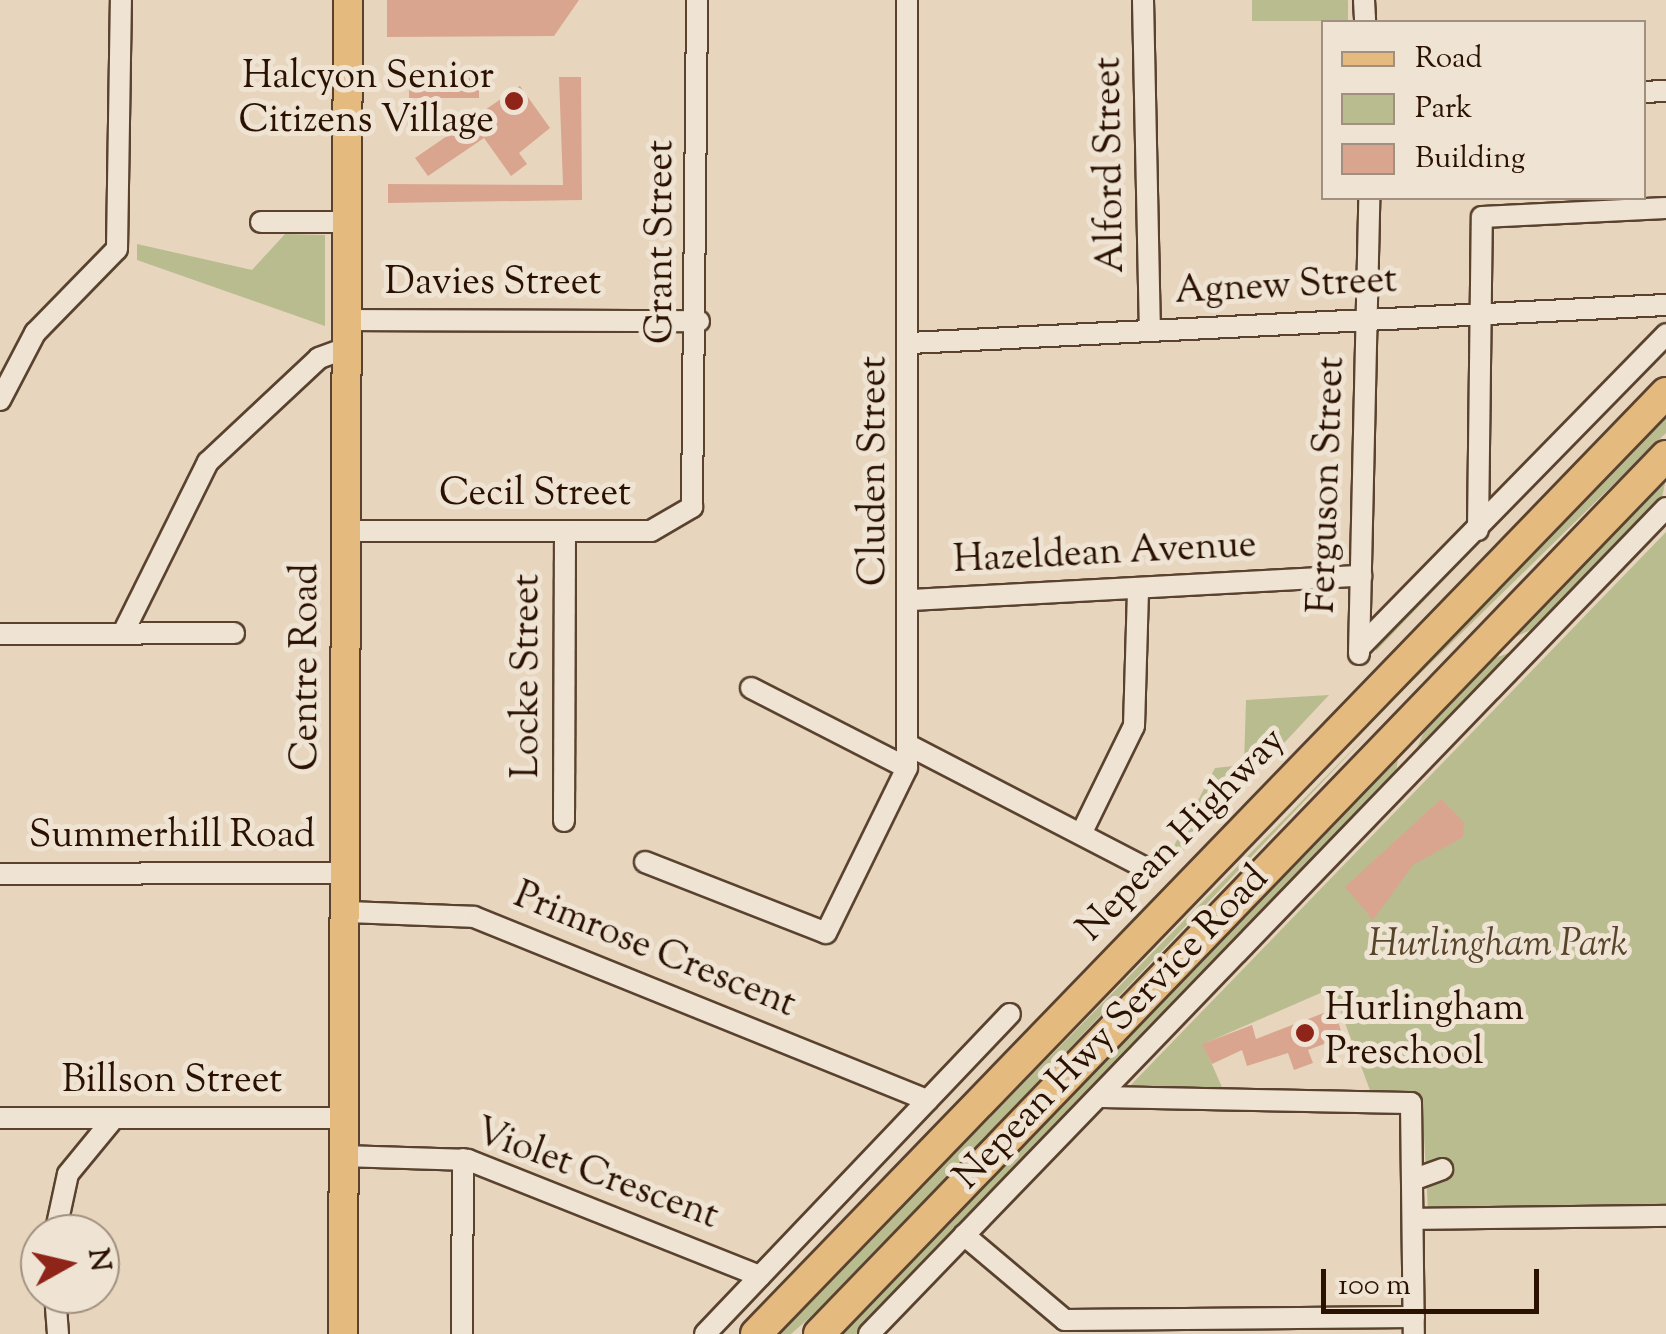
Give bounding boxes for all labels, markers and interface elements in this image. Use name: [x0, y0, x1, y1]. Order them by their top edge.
legend: [1321, 20, 1646, 200]
text: Road: [1415, 38, 1482, 81]
place label: Halcyon Senior Citizens Village: [238, 56, 494, 146]
street label: Alford Street: [1087, 56, 1137, 274]
text: Park: [1415, 88, 1472, 131]
marker: Halcyon Senior Citizens Village: [503, 90, 525, 112]
text: Building: [1415, 138, 1525, 181]
street label: Grant Street: [640, 140, 686, 344]
street label: Agnew Street: [1174, 259, 1398, 317]
street label: Davies Street: [385, 262, 601, 308]
street label: Cluden Street: [853, 356, 899, 586]
street label: Ferguson Street: [1302, 356, 1356, 614]
street label: Cecil Street: [439, 473, 631, 519]
street label: Hazeldean Avenue: [952, 524, 1258, 586]
street label: Centre Road: [285, 563, 331, 771]
street label: Locke Street: [506, 574, 552, 778]
street label: Nepean Highway: [1070, 720, 1296, 952]
street label: Summerhill Road: [29, 815, 315, 861]
street label: Nepean Hwy Service Road: [946, 857, 1280, 1201]
street label: Primrose Crescent: [507, 875, 801, 1029]
park label: Hurlingham Park: [1368, 924, 1628, 970]
place label: Hurlingham Preschool: [1325, 988, 1524, 1078]
marker: Hurlingham Preschool: [1294, 1022, 1316, 1044]
street label: Billson Street: [62, 1060, 282, 1106]
street label: Violet Crescent: [468, 1111, 724, 1241]
north arrow: [20, 1214, 120, 1314]
text: N: [76, 1246, 119, 1274]
scale bar: [1326, 1249, 1544, 1311]
text: 100 m: [1338, 1265, 1411, 1308]

